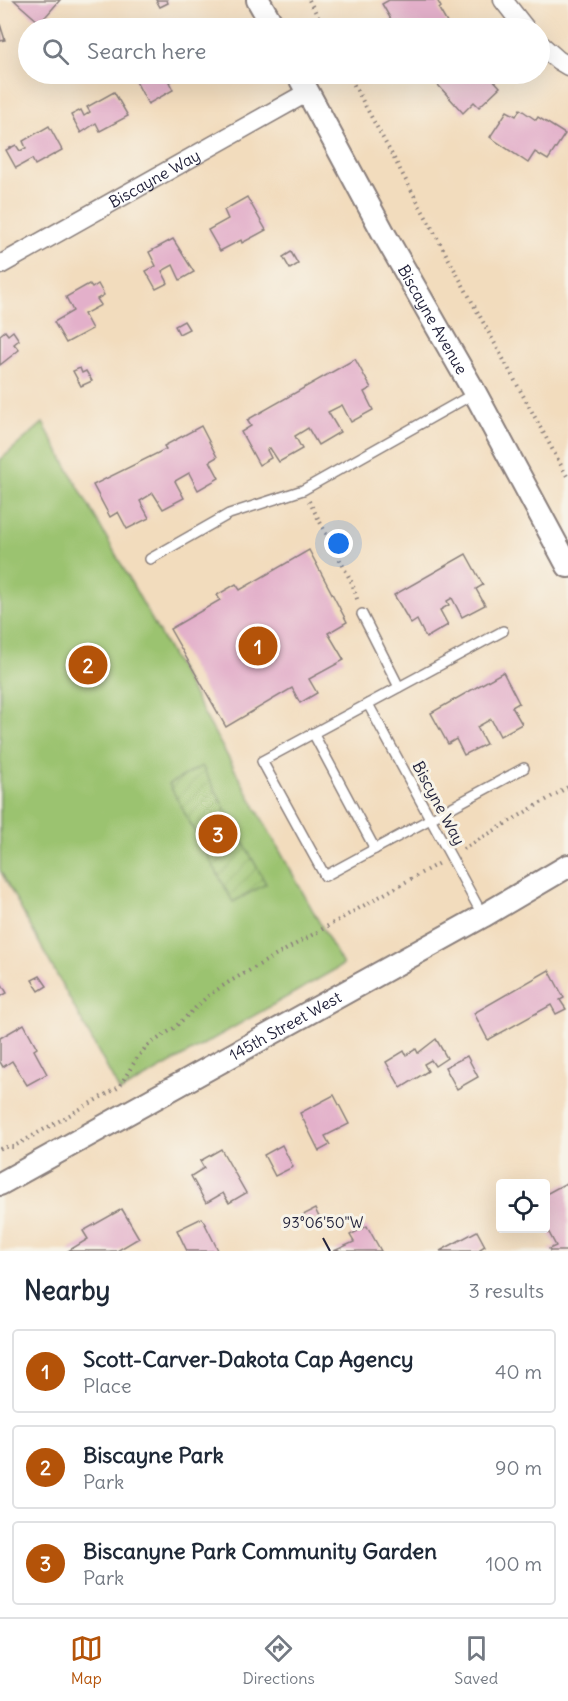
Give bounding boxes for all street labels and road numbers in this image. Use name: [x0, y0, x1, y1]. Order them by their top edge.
street label: Biscayne Way: [105, 145, 203, 212]
street label: Biscayne Avenue: [394, 261, 472, 378]
street label: Biscyne Way: [408, 757, 470, 849]
street label: 145th Street West: [226, 986, 345, 1065]

